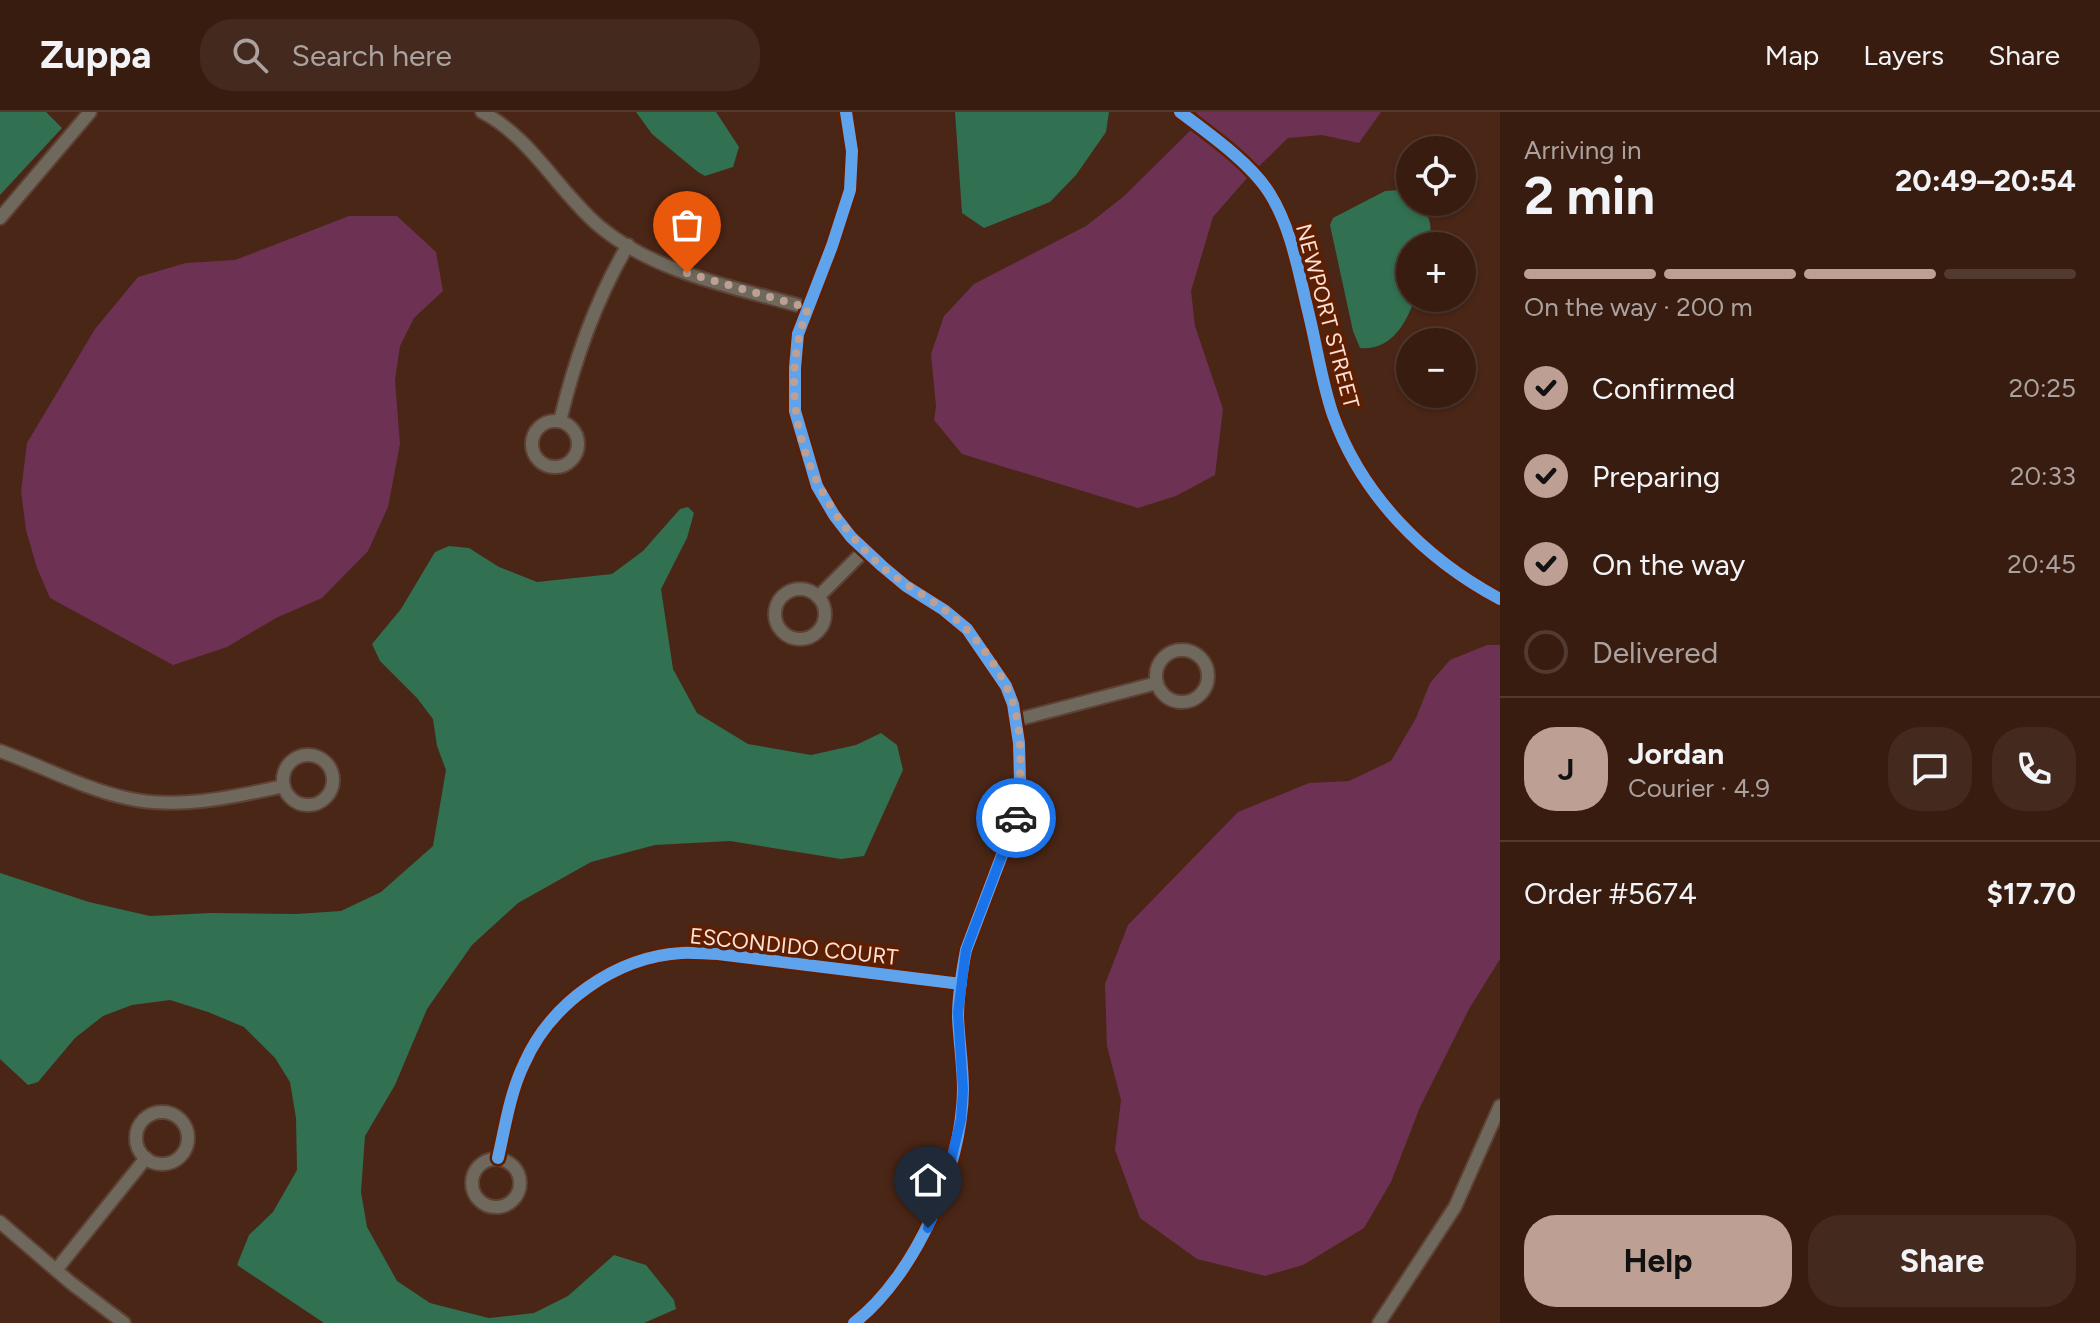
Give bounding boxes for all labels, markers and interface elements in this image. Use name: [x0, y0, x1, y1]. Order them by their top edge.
search box: [200, 19, 760, 91]
text: Zuppa: [40, 32, 152, 78]
icon: search: [228, 33, 272, 77]
text: Search here: [292, 37, 452, 74]
text: Map: [1765, 38, 1819, 72]
text: Layers: [1863, 38, 1944, 72]
text: Share: [1988, 38, 2060, 72]
text: Arriving in: [1524, 134, 1642, 166]
map controls: [1396, 136, 1476, 408]
button: locate: [1396, 136, 1476, 216]
text: 20:49–20:54: [1895, 162, 2076, 199]
text: 2 min: [1524, 165, 1655, 227]
pin: [653, 191, 721, 273]
icon: bag: [665, 203, 709, 247]
street label: NEWPORT STREET: [1290, 221, 1365, 411]
button: +: [1396, 232, 1476, 312]
text: On the way · 200 m: [1524, 291, 1753, 323]
button: −: [1396, 328, 1476, 408]
icon: check: [1524, 366, 1568, 410]
text: Confirmed: [1592, 370, 1735, 407]
text: 20:25: [2009, 372, 2076, 404]
icon: check: [1524, 454, 1568, 498]
text: Preparing: [1592, 458, 1720, 495]
text: 20:33: [2010, 460, 2076, 492]
icon: check: [1524, 542, 1568, 586]
text: On the way: [1592, 546, 1745, 583]
text: 20:45: [2007, 548, 2076, 580]
text: Delivered: [1592, 634, 1718, 671]
button: chat: [1888, 727, 1972, 811]
button: phone: [1992, 727, 2076, 811]
text: Jordan: [1628, 735, 1724, 772]
text: J: [1558, 751, 1574, 788]
text: Courier · 4.9: [1628, 772, 1770, 804]
courier: [976, 778, 1056, 858]
icon: car: [994, 796, 1038, 840]
text: Order #5674: [1524, 875, 1697, 912]
text: $17.70: [1986, 875, 2076, 912]
street label: ESCONDIDO COURT: [688, 922, 900, 971]
pin: [894, 1146, 962, 1228]
icon: home: [906, 1158, 950, 1202]
button: Help: [1524, 1215, 1792, 1307]
button: Share: [1808, 1215, 2076, 1307]

